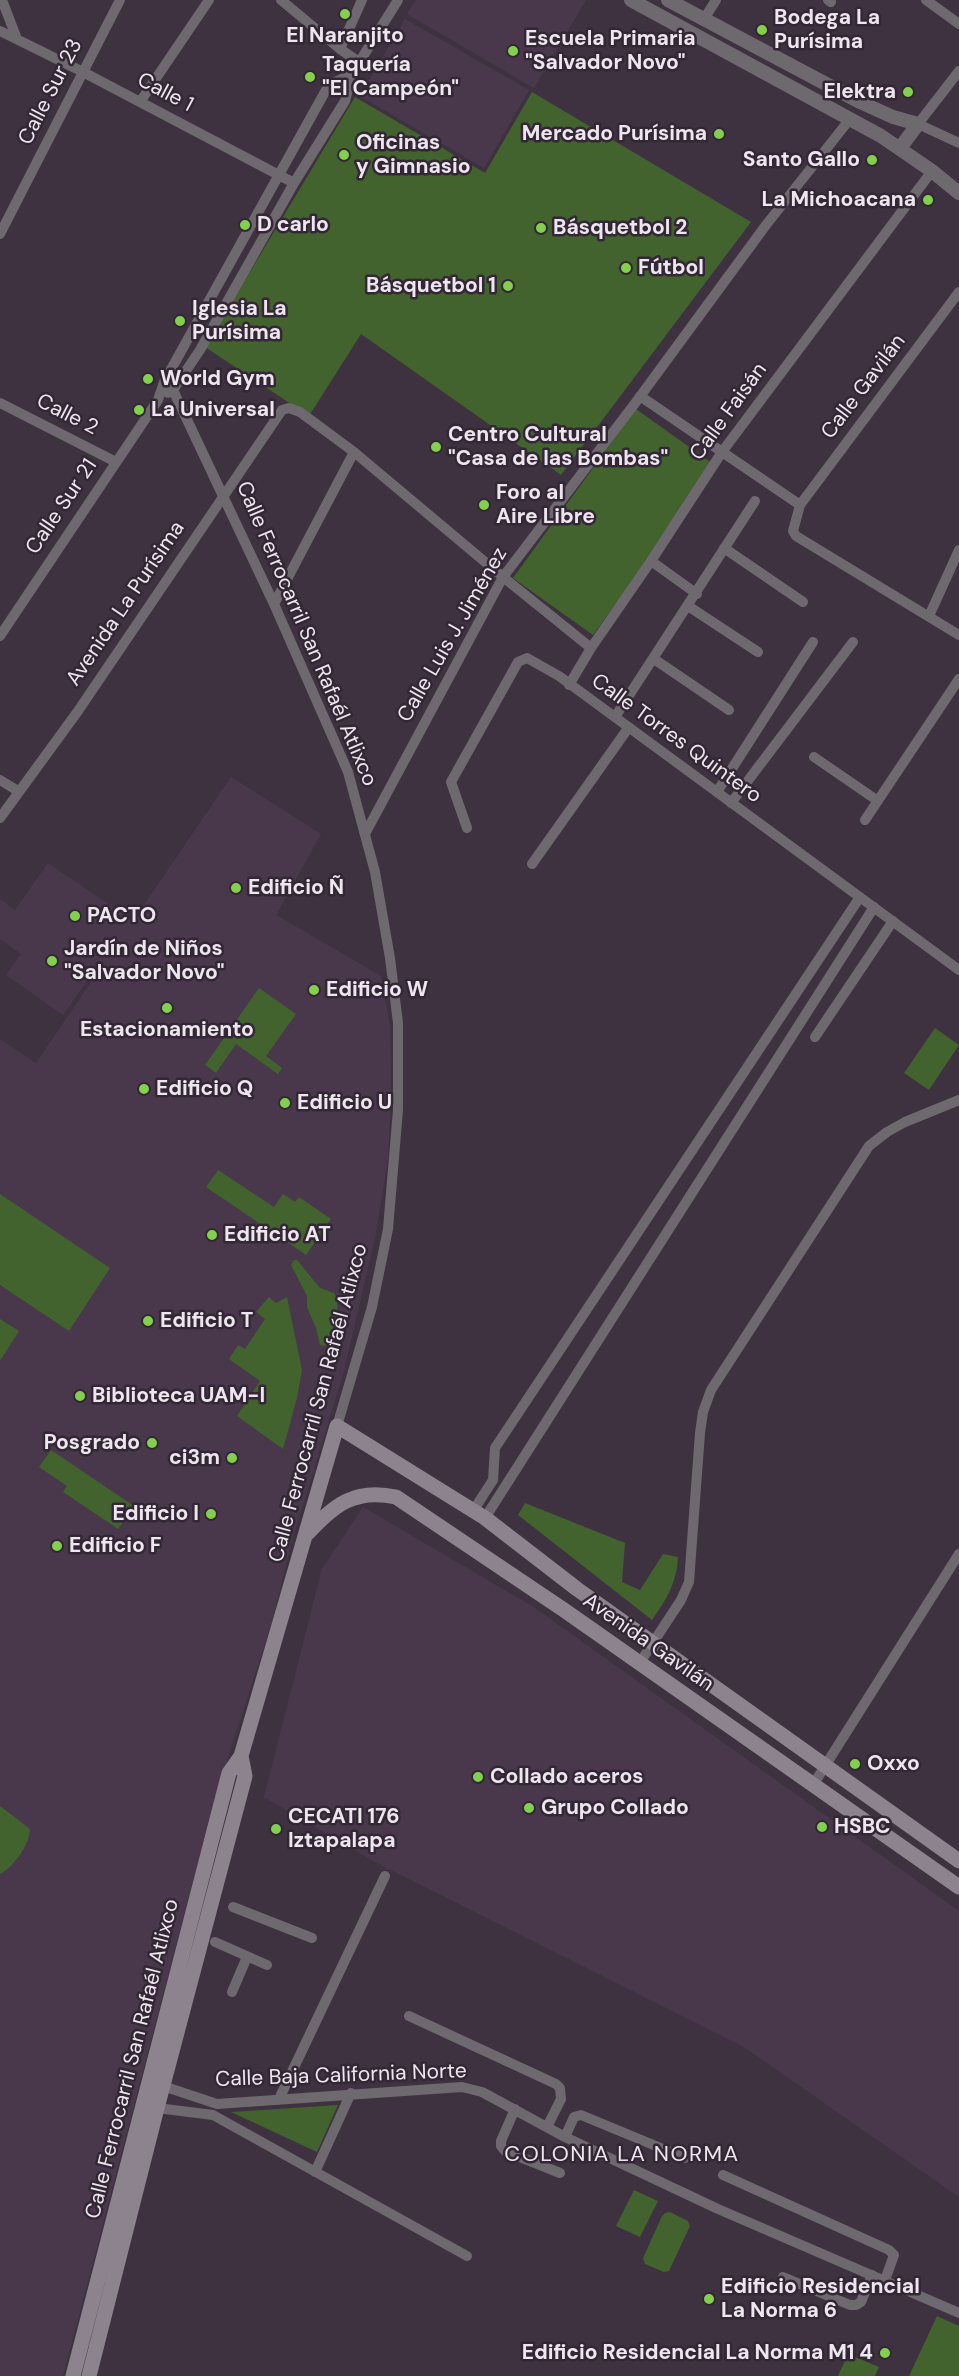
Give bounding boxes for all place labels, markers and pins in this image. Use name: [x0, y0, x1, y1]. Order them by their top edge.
place label: Bodega La Purísima: [774, 5, 880, 55]
marker: El Naranjito: [338, 7, 352, 21]
place label: El Naranjito: [286, 23, 404, 49]
marker: Bodega La Purísima: [755, 23, 769, 37]
place label: Escuela Primaria "Salvador Novo": [525, 26, 696, 76]
marker: Escuela Primaria "Salvador Novo": [506, 44, 520, 58]
place label: Taquería "El Campeón": [322, 52, 459, 102]
marker: Taquería "El Campeón": [303, 70, 317, 84]
place label: Elektra: [823, 79, 896, 105]
marker: Elektra: [901, 85, 915, 99]
place label: Mercado Purísima: [522, 121, 707, 147]
marker: Mercado Purísima: [712, 127, 726, 141]
place label: Oficinas y Gimnasio: [356, 130, 470, 180]
place label: Santo Gallo: [743, 147, 860, 173]
marker: Oficinas y Gimnasio: [337, 148, 351, 162]
marker: Santo Gallo: [865, 153, 879, 167]
place label: La Michoacana: [762, 187, 916, 213]
marker: La Michoacana: [921, 193, 935, 207]
place label: D carlo: [257, 212, 329, 238]
place label: Básquetbol 2: [553, 215, 687, 241]
marker: D carlo: [238, 218, 252, 232]
marker: Básquetbol 2: [534, 221, 548, 235]
place label: Fútbol: [638, 255, 704, 281]
marker: Fútbol: [619, 261, 633, 275]
place label: Básquetbol 1: [366, 273, 496, 299]
marker: Básquetbol 1: [501, 279, 515, 293]
place label: Iglesia La Purísima: [192, 296, 287, 346]
marker: Iglesia La Purísima: [173, 314, 187, 328]
place label: World Gym: [160, 366, 275, 392]
marker: World Gym: [141, 372, 155, 386]
place label: La Universal: [151, 397, 275, 423]
marker: La Universal: [132, 403, 146, 417]
place label: Centro Cultural "Casa de las Bombas": [448, 422, 668, 472]
marker: Centro Cultural "Casa de las Bombas": [429, 440, 443, 454]
place label: Foro al Aire Libre: [496, 480, 595, 530]
marker: Foro al Aire Libre: [477, 498, 491, 512]
place label: Edificio Ñ: [248, 875, 344, 901]
marker: Edificio Ñ: [229, 881, 243, 895]
place label: PACTO: [87, 903, 156, 929]
marker: PACTO: [68, 909, 82, 923]
place label: Jardín de Niños "Salvador Novo": [64, 936, 224, 986]
marker: Jardín de Niños "Salvador Novo": [45, 954, 59, 968]
place label: Edificio W: [326, 977, 428, 1003]
marker: Edificio W: [307, 983, 321, 997]
marker: Estacionamiento: [160, 1001, 174, 1015]
place label: Estacionamiento: [80, 1017, 254, 1043]
place label: Edificio Q: [156, 1076, 253, 1102]
marker: Edificio Q: [137, 1082, 151, 1096]
place label: Edificio U: [297, 1090, 392, 1116]
marker: Edificio U: [278, 1096, 292, 1110]
place label: Edificio AT: [224, 1222, 331, 1248]
marker: Edificio AT: [205, 1228, 219, 1242]
place label: Edificio T: [160, 1308, 253, 1334]
marker: Edificio T: [141, 1314, 155, 1328]
place label: Biblioteca UAM-I: [92, 1383, 265, 1409]
marker: Biblioteca UAM-I: [73, 1389, 87, 1403]
place label: Posgrado: [44, 1430, 140, 1456]
marker: Posgrado: [145, 1436, 159, 1450]
place label: ci3m: [169, 1445, 220, 1471]
marker: ci3m: [225, 1451, 239, 1465]
place label: Edificio I: [112, 1501, 199, 1527]
marker: Edificio I: [204, 1507, 218, 1521]
place label: Edificio F: [69, 1533, 161, 1559]
marker: Edificio F: [50, 1539, 64, 1553]
place label: Oxxo: [867, 1751, 920, 1777]
marker: Oxxo: [848, 1757, 862, 1771]
place label: Collado aceros: [490, 1764, 643, 1790]
marker: Collado aceros: [471, 1770, 485, 1784]
place label: Grupo Collado: [541, 1795, 689, 1821]
marker: Grupo Collado: [522, 1801, 536, 1815]
place label: CECATI 176 Iztapalapa: [288, 1804, 400, 1854]
place label: HSBC: [834, 1814, 891, 1840]
marker: HSBC: [815, 1820, 829, 1834]
marker: CECATI 176 Iztapalapa: [269, 1822, 283, 1836]
place label: Edificio Residencial La Norma 6: [721, 2274, 920, 2324]
marker: Edificio Residencial La Norma 6: [702, 2292, 716, 2306]
place label: Edificio Residencial La Norma M1 4: [522, 2340, 873, 2366]
marker: Edificio Residencial La Norma M1 4: [878, 2346, 892, 2360]

